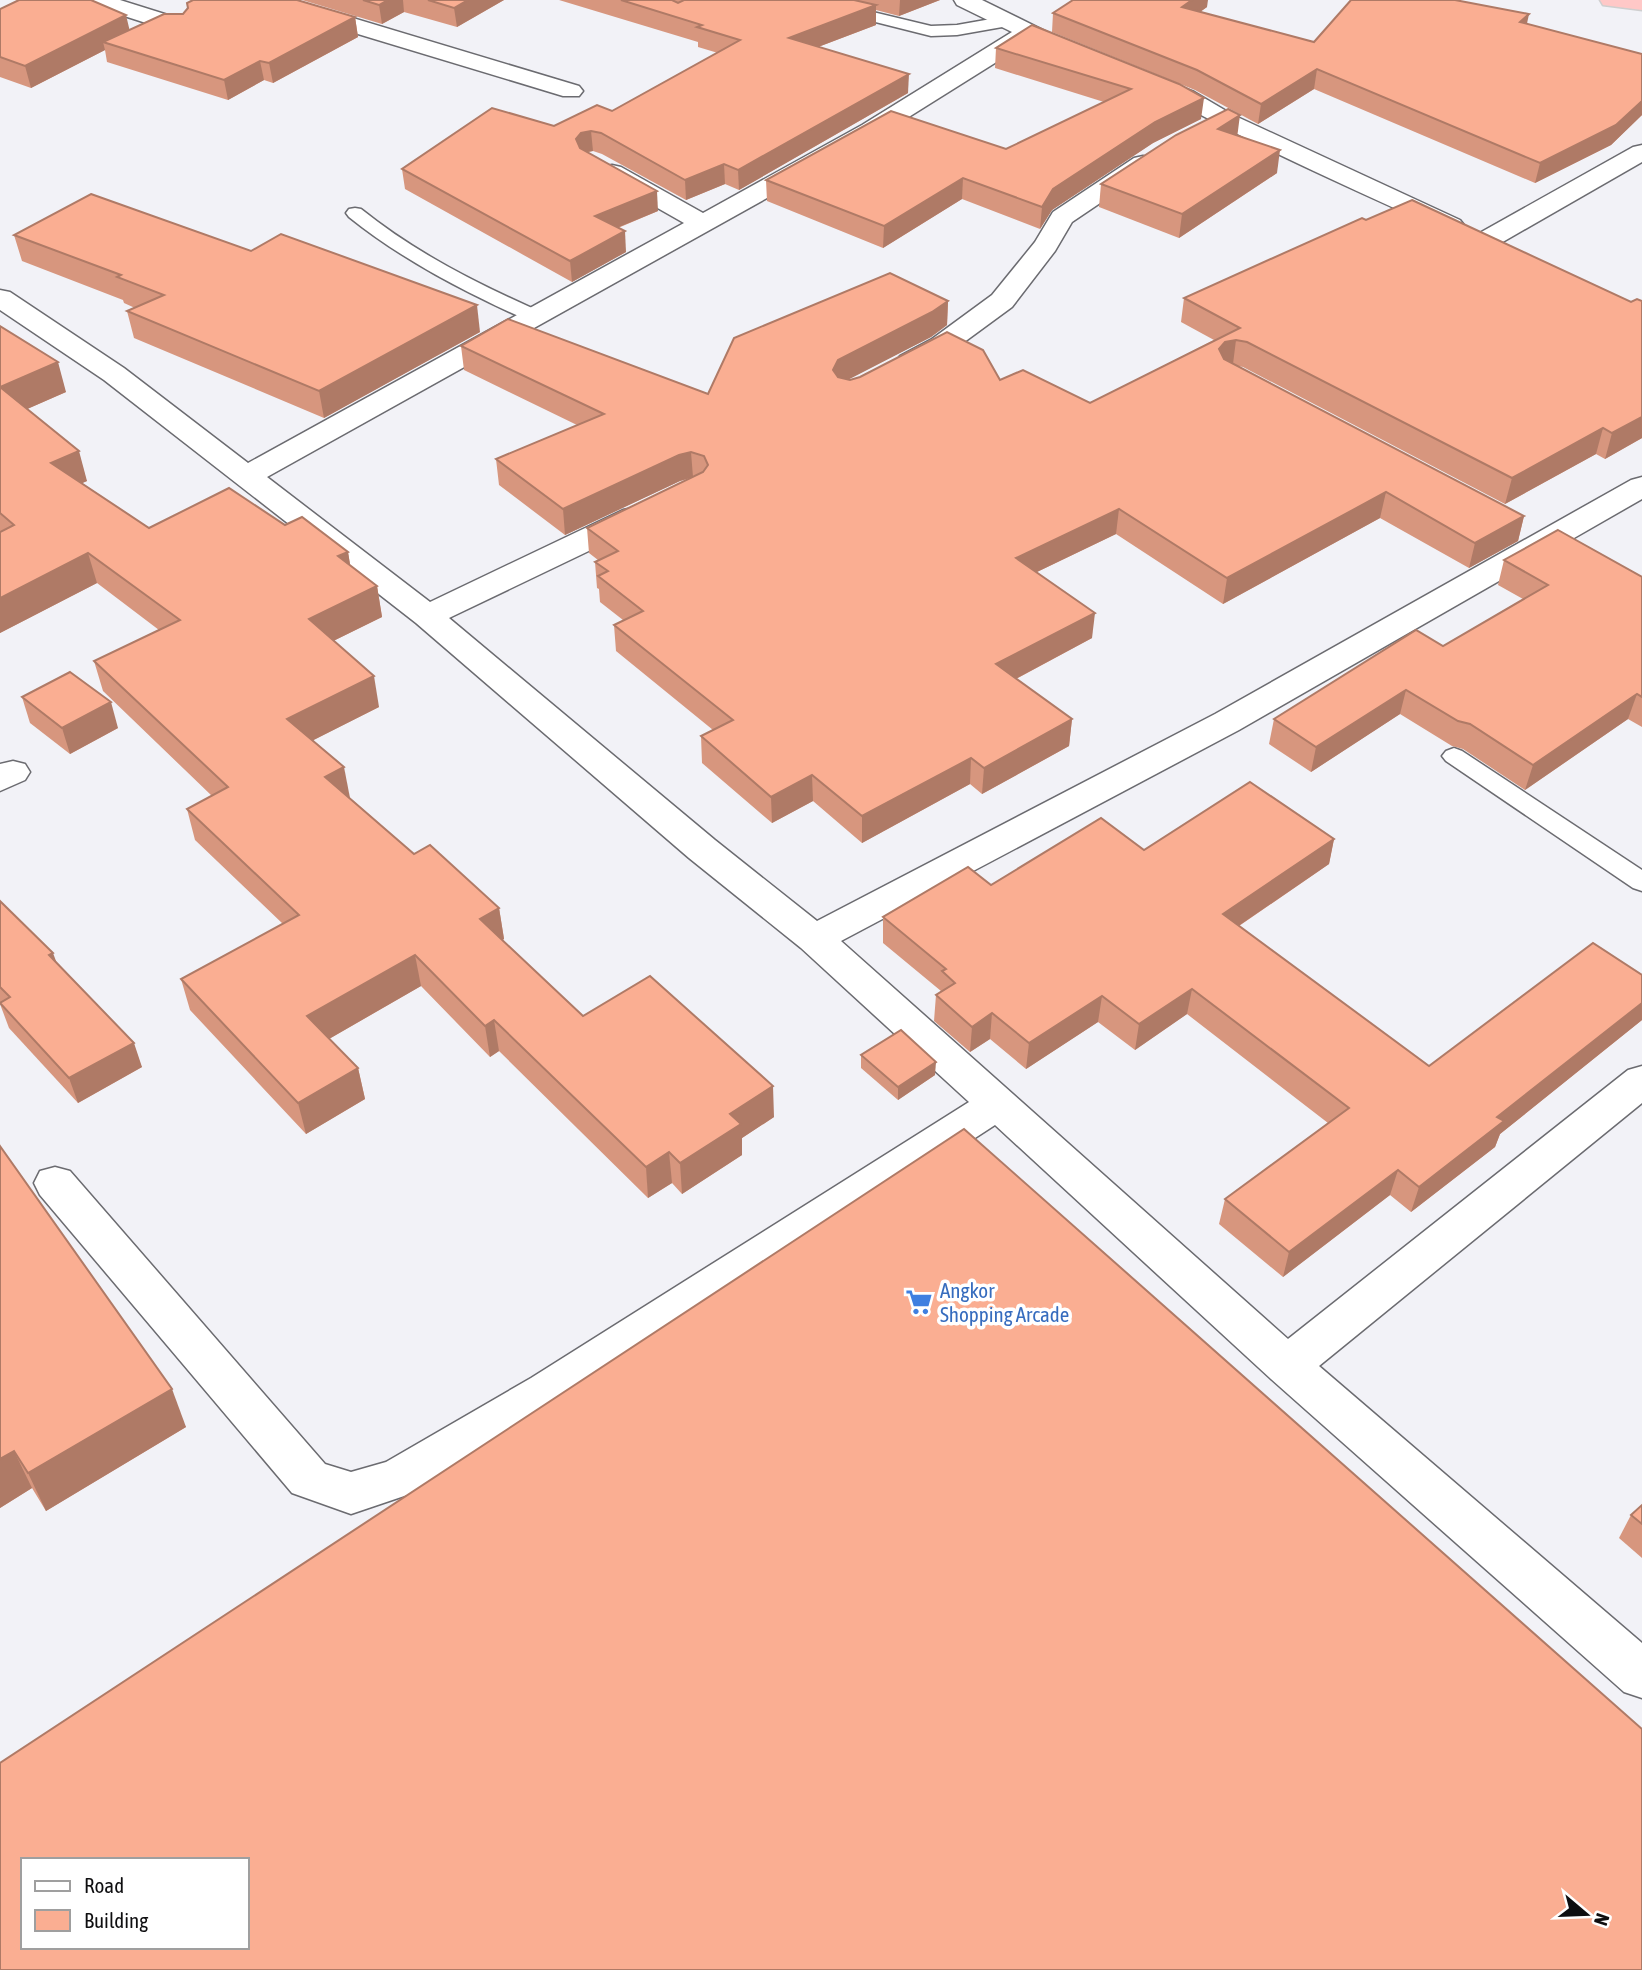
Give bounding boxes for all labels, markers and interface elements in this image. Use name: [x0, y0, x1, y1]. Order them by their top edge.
place label: Angkor Shopping Arcade: [940, 1278, 1069, 1326]
supermarket icon: Angkor Shopping Arcade: [904, 1287, 934, 1317]
legend: [21, 1858, 248, 1949]
text: Road: [84, 1873, 124, 1897]
north arrow: [1551, 1879, 1621, 1949]
text: Building: [84, 1908, 148, 1932]
text: N: [1590, 1911, 1614, 1928]

